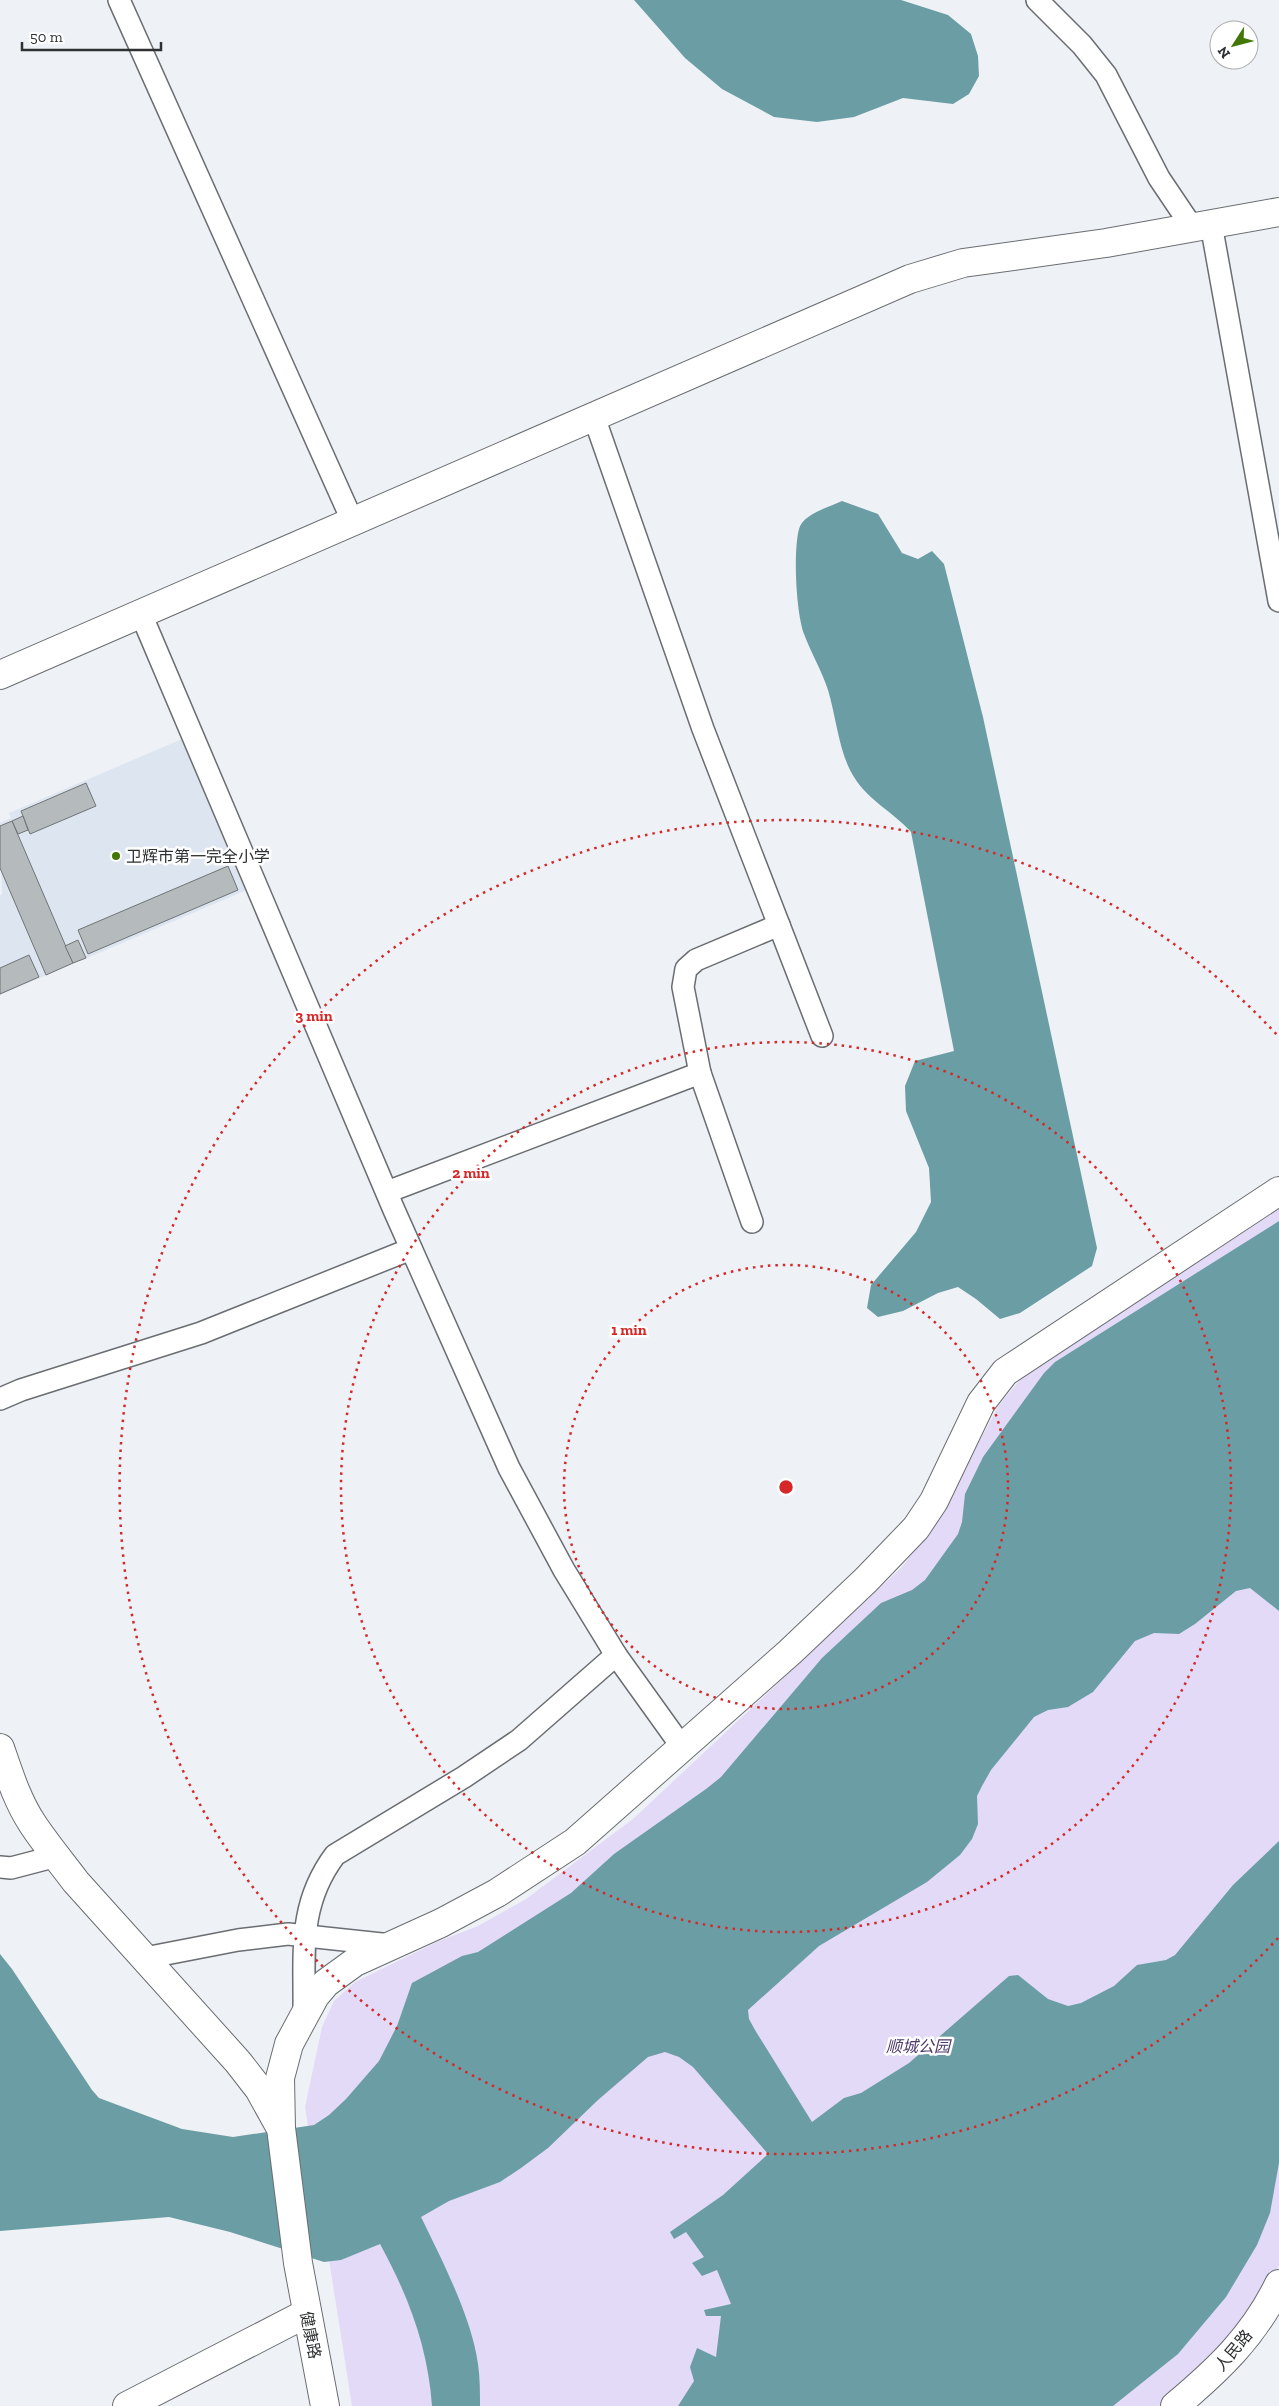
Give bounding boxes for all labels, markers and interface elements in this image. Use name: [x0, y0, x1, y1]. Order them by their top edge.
scale bar: [22, 20, 161, 52]
north arrow: [1209, 20, 1259, 70]
text: 50 m: [30, 28, 63, 46]
text: N: [1214, 43, 1234, 62]
place label: 卫辉市第一完全小学: [126, 847, 270, 866]
marker: 卫辉市第一完全小学: [110, 850, 122, 862]
text: 3 min: [295, 1007, 333, 1025]
text: 2 min: [452, 1164, 490, 1182]
text: 1 min: [611, 1321, 647, 1339]
centre of rings: [777, 1478, 795, 1496]
park label: 顺城公园: [886, 2037, 952, 2056]
street label: 健康路: [297, 2310, 324, 2360]
street label: 人民路: [1211, 2326, 1256, 2375]

